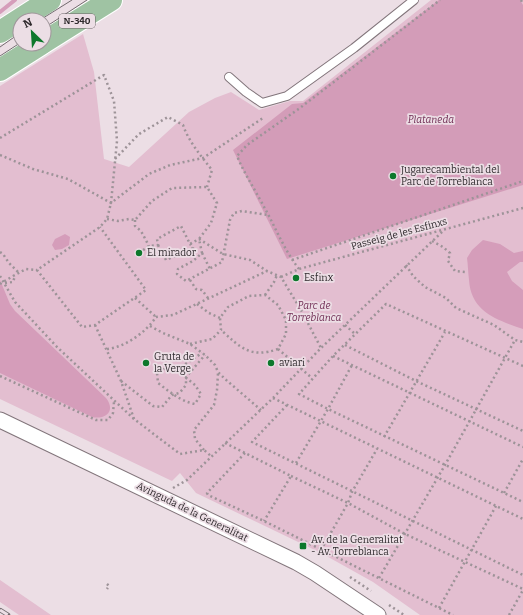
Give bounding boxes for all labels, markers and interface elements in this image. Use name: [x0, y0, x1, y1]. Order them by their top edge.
north arrow: [12, 12, 52, 52]
road number: N-340: [59, 14, 95, 28]
text: N: [21, 15, 35, 31]
park label: Plataneda: [408, 114, 454, 126]
place label: Jugarecambiental del Parc de Torreblanca: [400, 164, 500, 188]
marker: Jugarecambiental del Parc de Torreblanca: [388, 171, 398, 181]
street label: Passeig de les Esfinxs: [350, 215, 449, 253]
place label: El mirador: [147, 247, 197, 259]
marker: El mirador: [134, 248, 144, 258]
place label: Esfinx: [304, 272, 334, 284]
marker: Esfinx: [291, 273, 301, 283]
park label: Parc de Torreblanca: [287, 300, 341, 324]
place label: Gruta de la Verge: [154, 351, 194, 375]
place label: aviari: [279, 357, 305, 369]
marker: Gruta de la Verge: [141, 358, 151, 368]
marker: aviari: [266, 358, 276, 368]
street label: Avinguda de la Generalitat: [134, 480, 250, 544]
place label: Av. de la Generalitat - Av. Torreblanca: [311, 534, 403, 558]
marker: Av. de la Generalitat - Av. Torreblanca: [298, 541, 308, 551]

